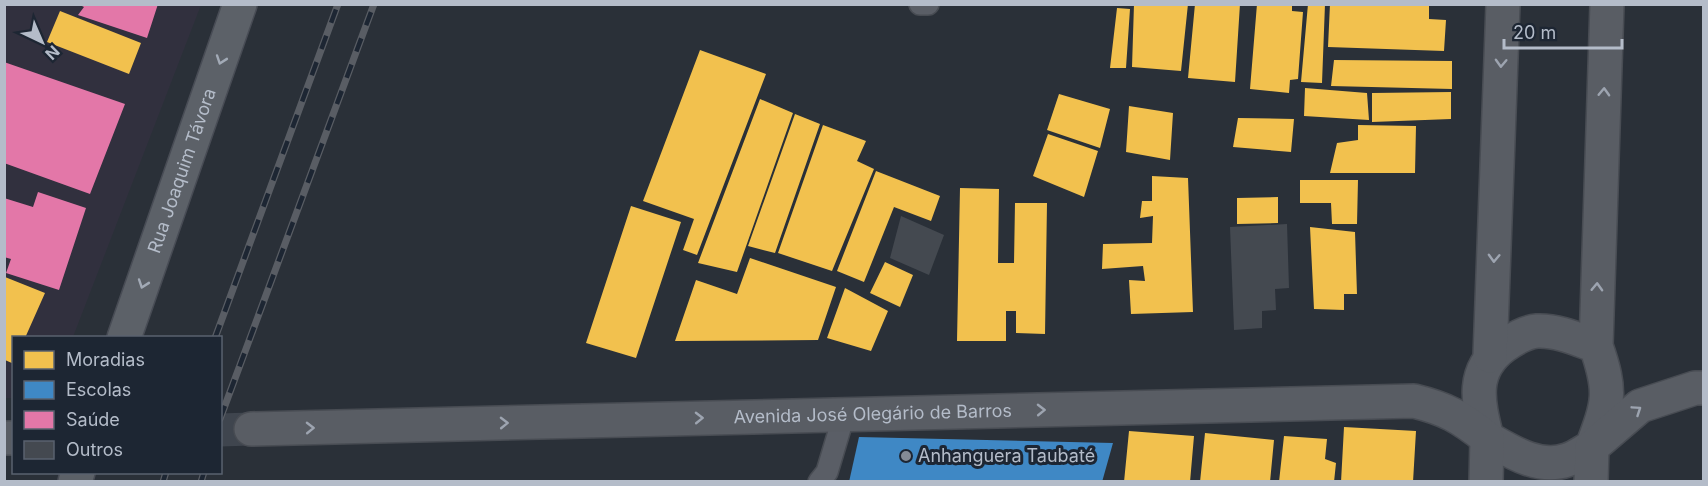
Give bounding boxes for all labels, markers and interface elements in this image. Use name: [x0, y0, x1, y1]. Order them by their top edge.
north arrow: [12, 12, 72, 72]
scale bar: [1504, 12, 1622, 50]
text: 20 m: [1513, 22, 1556, 43]
text: N: [41, 41, 64, 64]
one-way arrow: [215, 54, 228, 65]
one-way arrow: [1495, 58, 1507, 67]
street label: Rua Joaquim Távora: [143, 85, 220, 256]
one-way arrow: [1597, 88, 1610, 97]
one-way arrow: [1487, 253, 1500, 262]
one-way arrow: [138, 278, 151, 289]
one-way arrow: [1591, 283, 1604, 292]
legend: [12, 336, 222, 474]
text: Moradias: [66, 349, 145, 370]
text: Escolas: [66, 379, 131, 400]
street label: Avenida José Olegário de Barros: [733, 400, 1012, 427]
one-way arrow: [1037, 404, 1046, 416]
one-way arrow: [1631, 406, 1642, 417]
text: Saúde: [66, 409, 120, 430]
one-way arrow: [695, 412, 704, 424]
one-way arrow: [500, 417, 509, 429]
one-way arrow: [305, 421, 314, 434]
text: Outros: [66, 439, 123, 460]
place label: Anhanguera Taubaté: [918, 445, 1095, 466]
marker: Anhanguera Taubaté: [899, 449, 913, 463]

